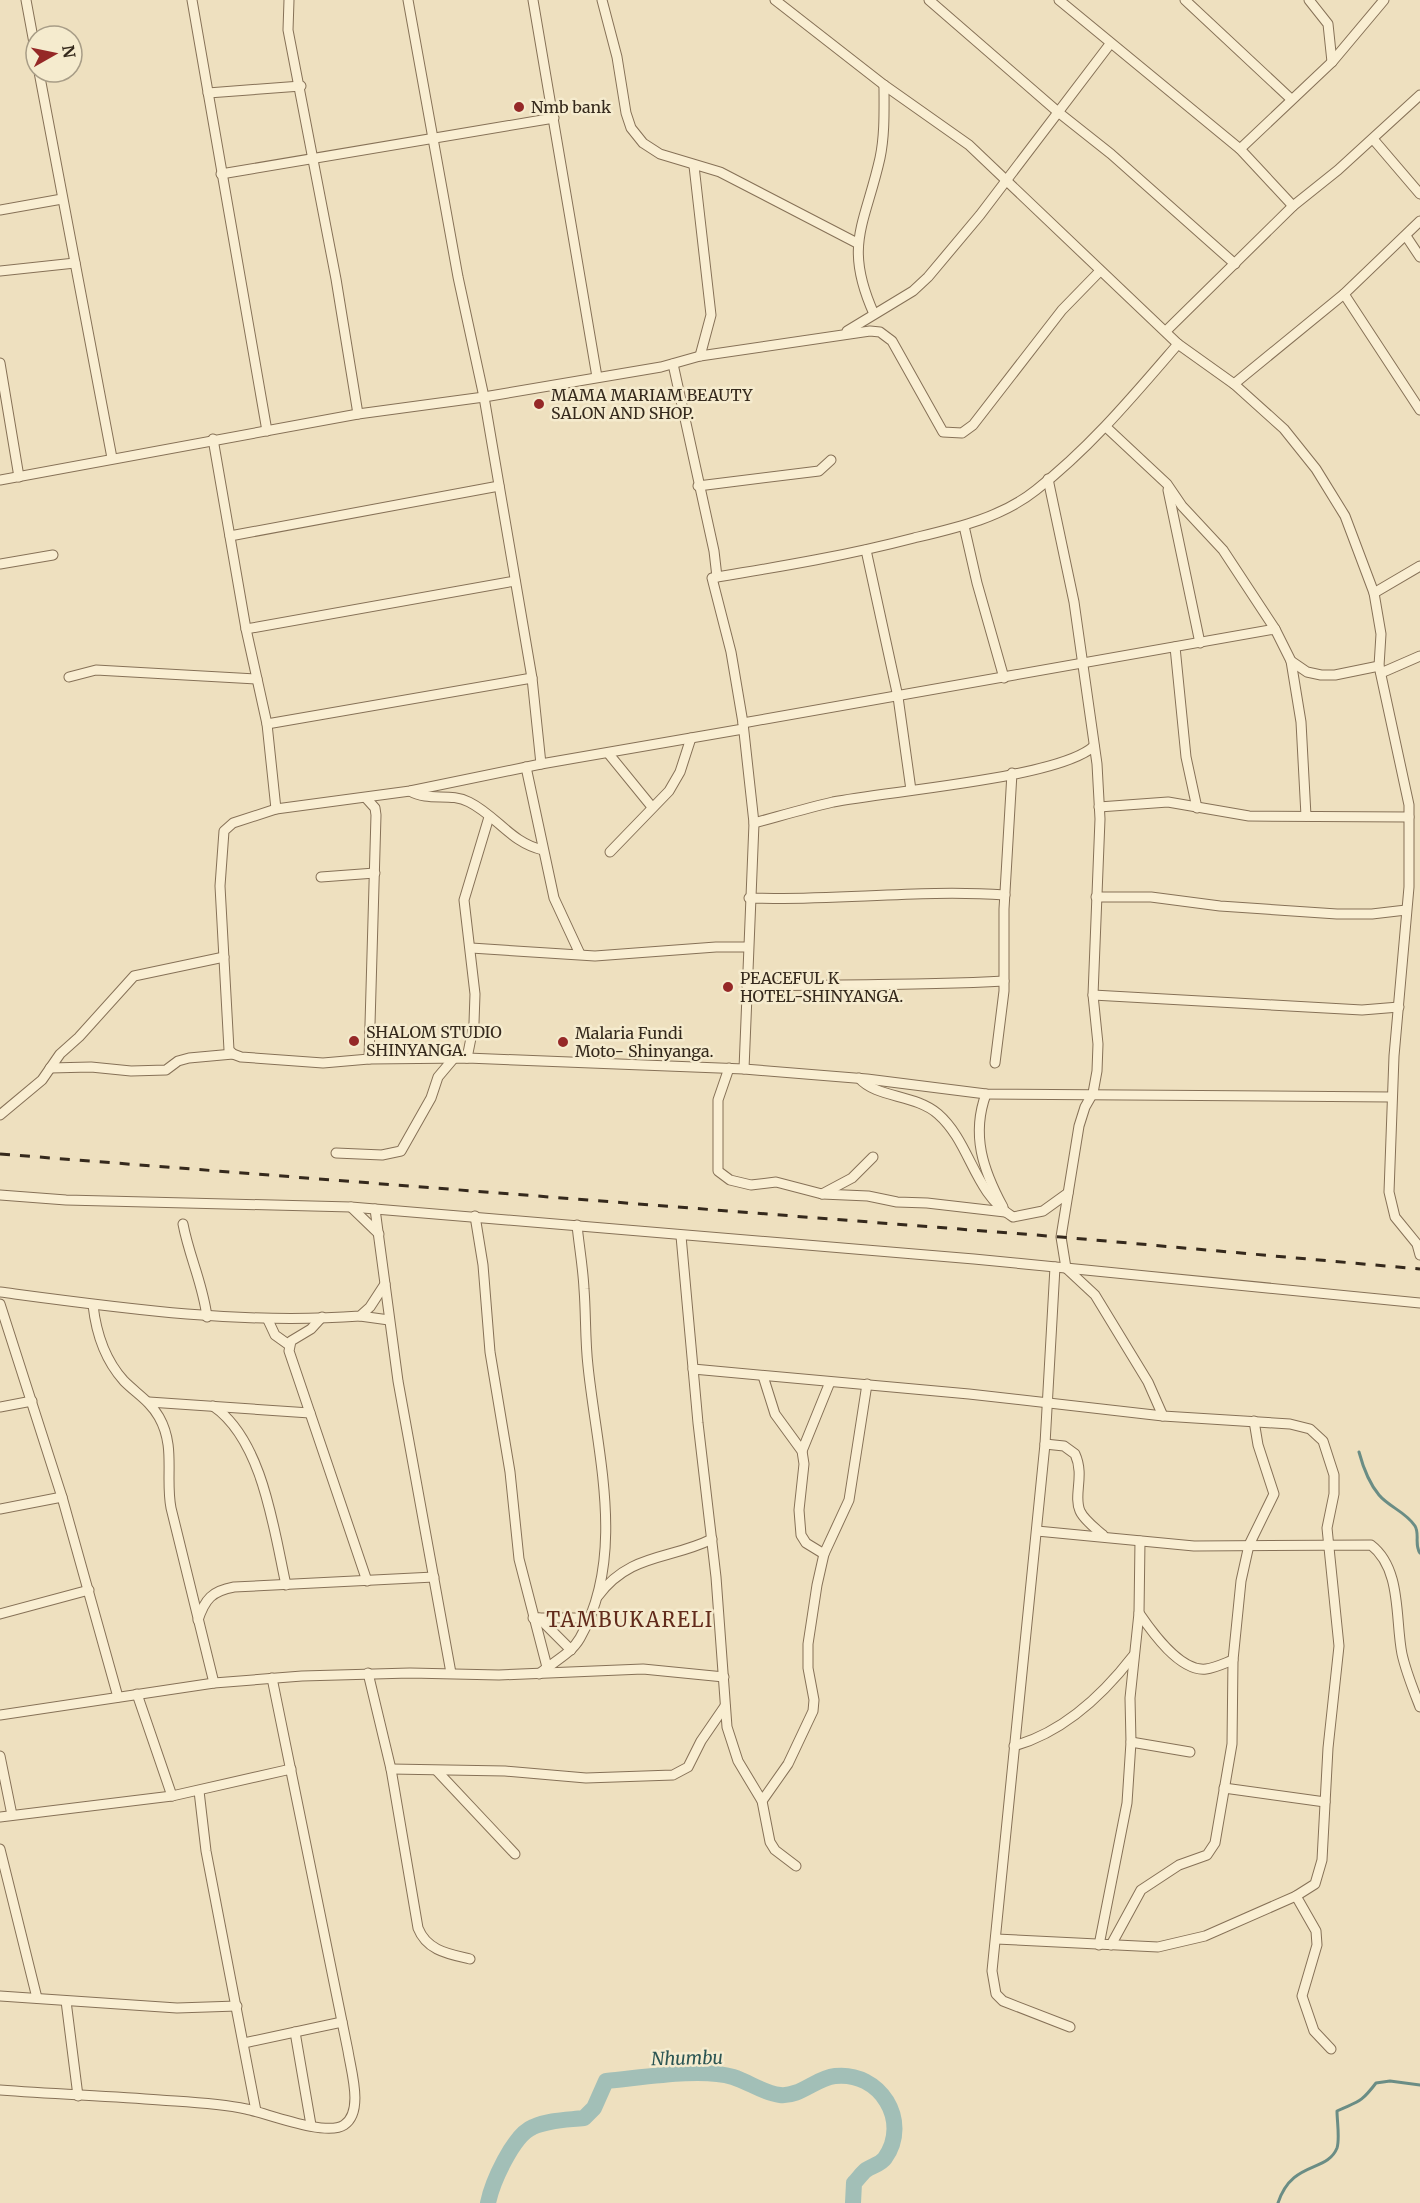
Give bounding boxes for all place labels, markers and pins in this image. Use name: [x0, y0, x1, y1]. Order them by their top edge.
place label: Nmb bank: [531, 97, 612, 117]
marker: Nmb bank: [512, 100, 526, 114]
place label: MAMA MARIAM BEAUTY SALON AND SHOP.: [551, 385, 753, 423]
marker: MAMA MARIAM BEAUTY SALON AND SHOP.: [532, 397, 546, 411]
place label: PEACEFUL K HOTEL-SHINYANGA.: [740, 968, 903, 1006]
marker: PEACEFUL K HOTEL-SHINYANGA.: [721, 980, 735, 994]
place label: SHALOM STUDIO SHINYANGA.: [366, 1022, 502, 1060]
place label: Malaria Fundi Moto- Shinyanga.: [575, 1023, 714, 1061]
marker: SHALOM STUDIO SHINYANGA.: [347, 1034, 361, 1048]
marker: Malaria Fundi Moto- Shinyanga.: [556, 1035, 570, 1049]

